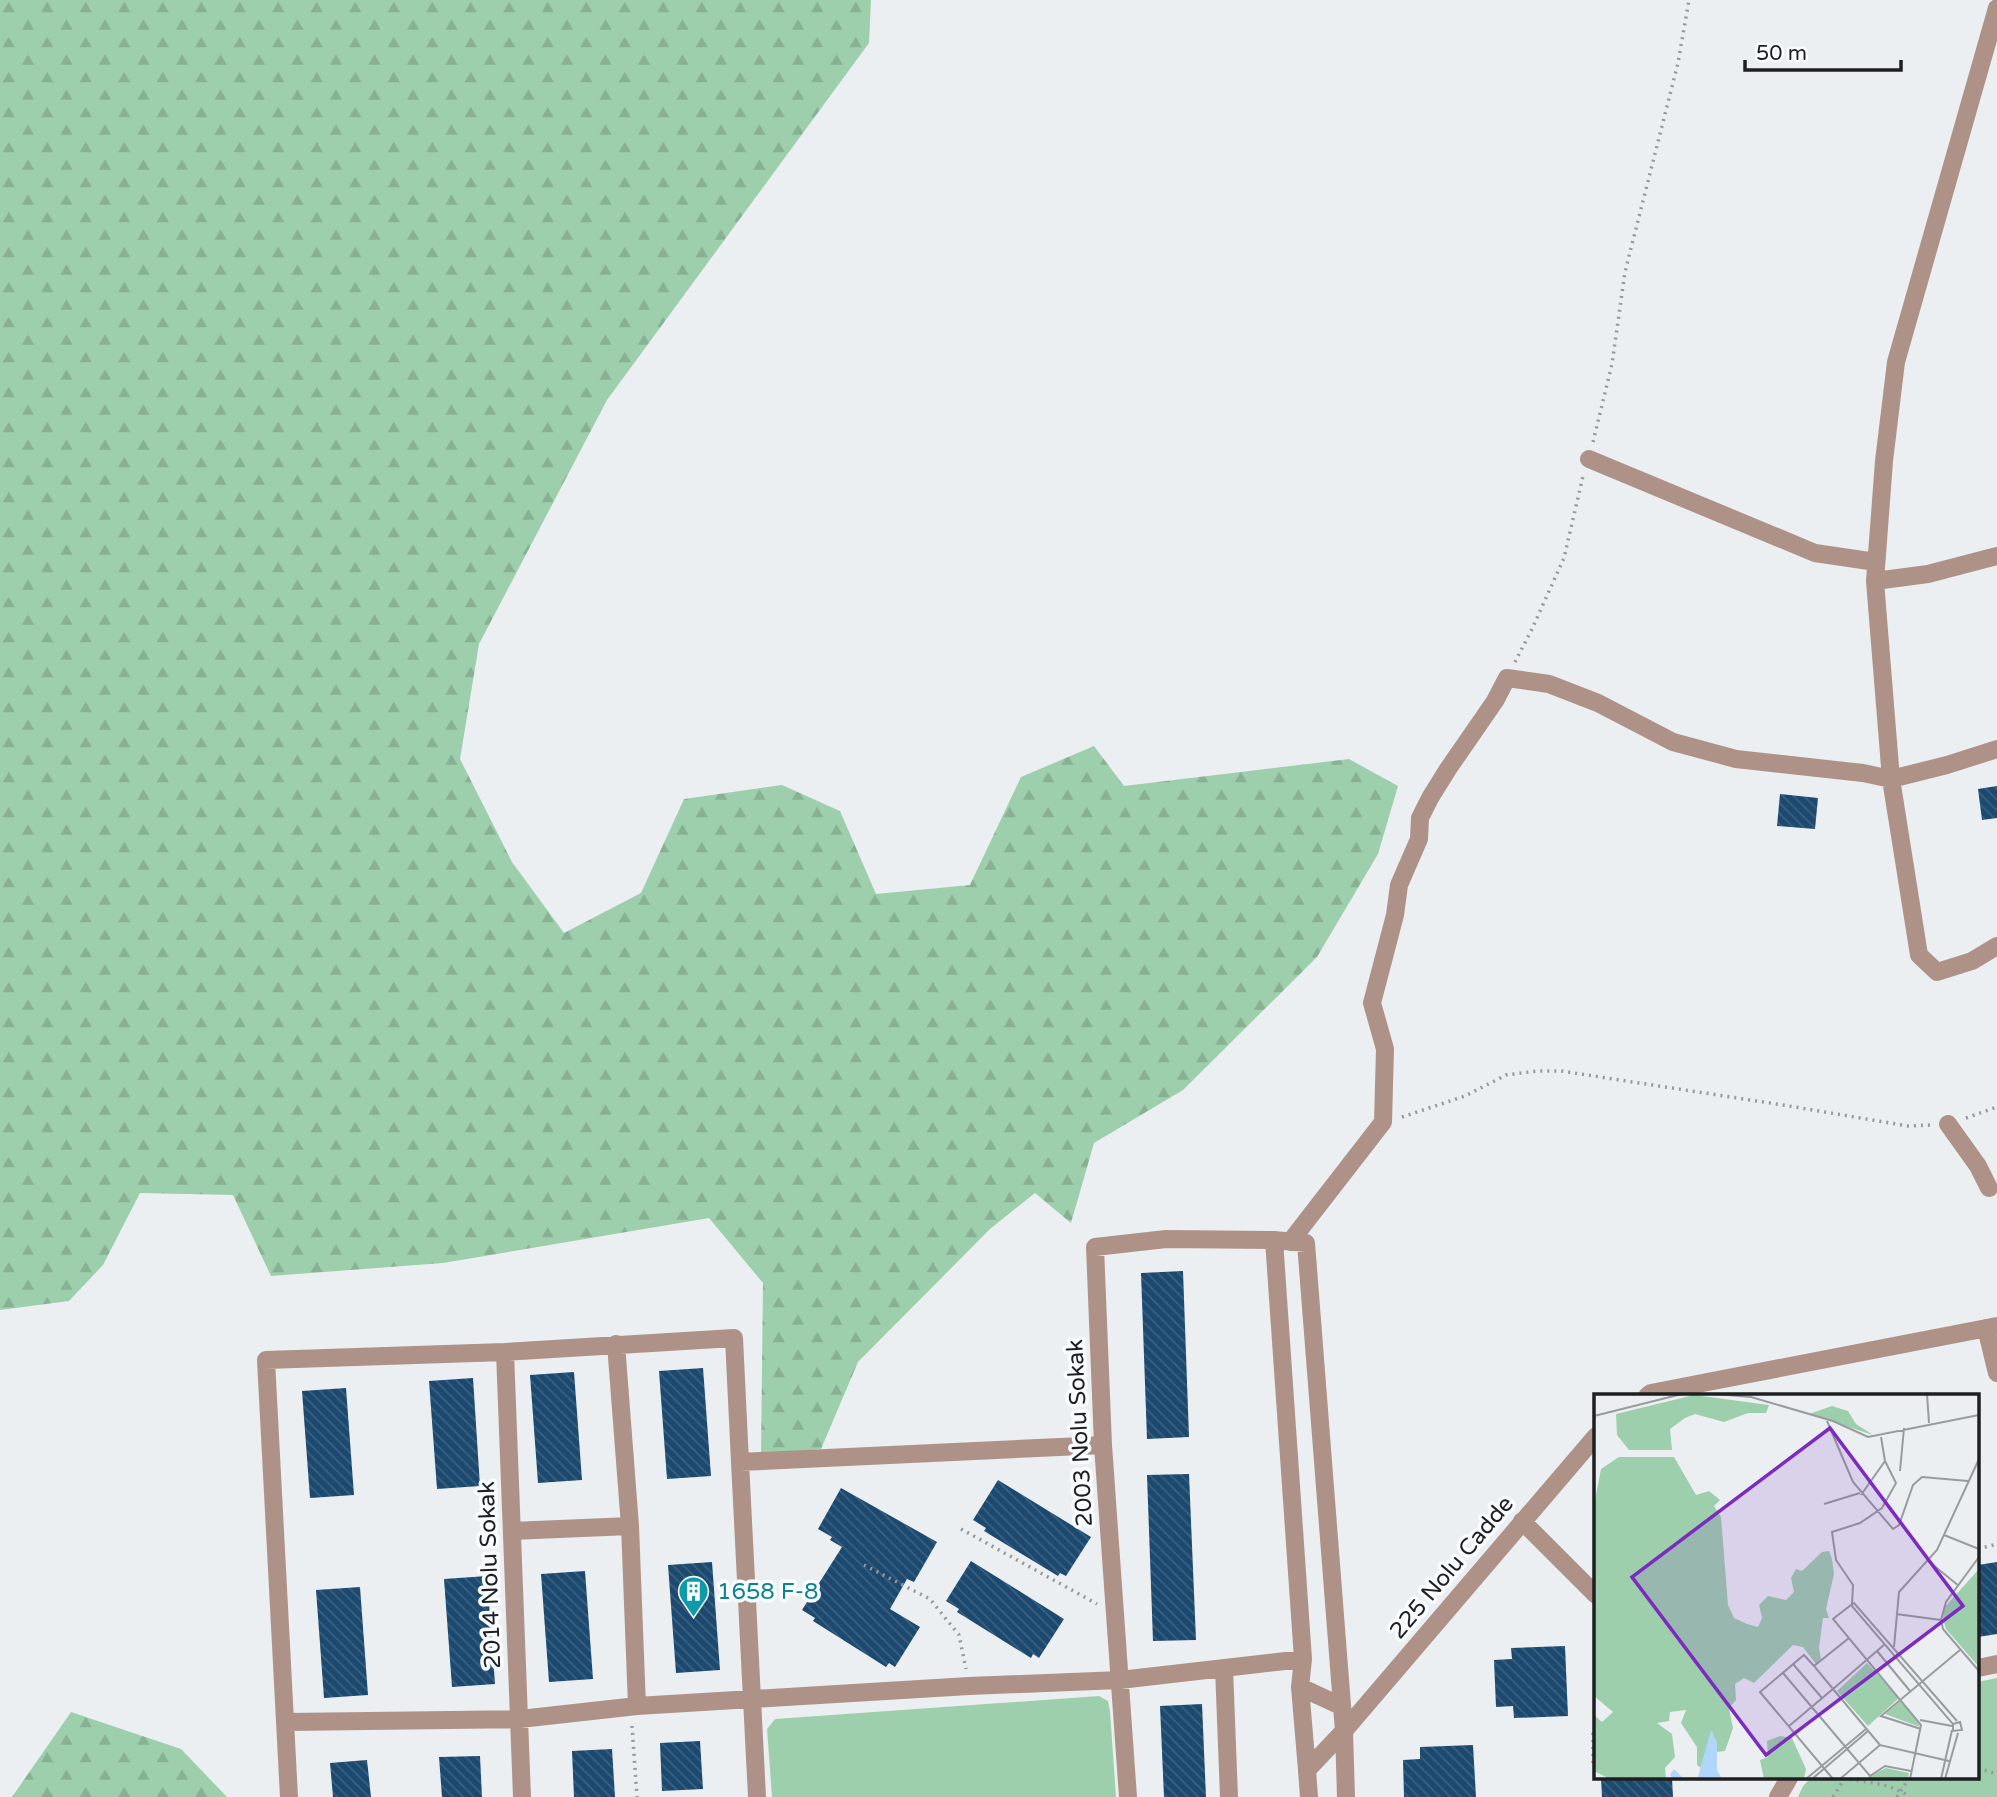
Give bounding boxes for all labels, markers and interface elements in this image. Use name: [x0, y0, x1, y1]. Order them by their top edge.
scale bar: [1745, 28, 1901, 72]
text: 50 m: [1756, 41, 1807, 66]
street label: 2003 Nolu Sokak: [1061, 1339, 1099, 1527]
inset map: [1594, 1394, 1980, 1780]
street label: 2014 Nolu Sokak: [473, 1481, 507, 1669]
street label: 225 Nolu Cadde: [1384, 1490, 1520, 1645]
building icon: 1658 F-8: [677, 1574, 711, 1618]
place label: 1658 F-8: [717, 1578, 819, 1606]

